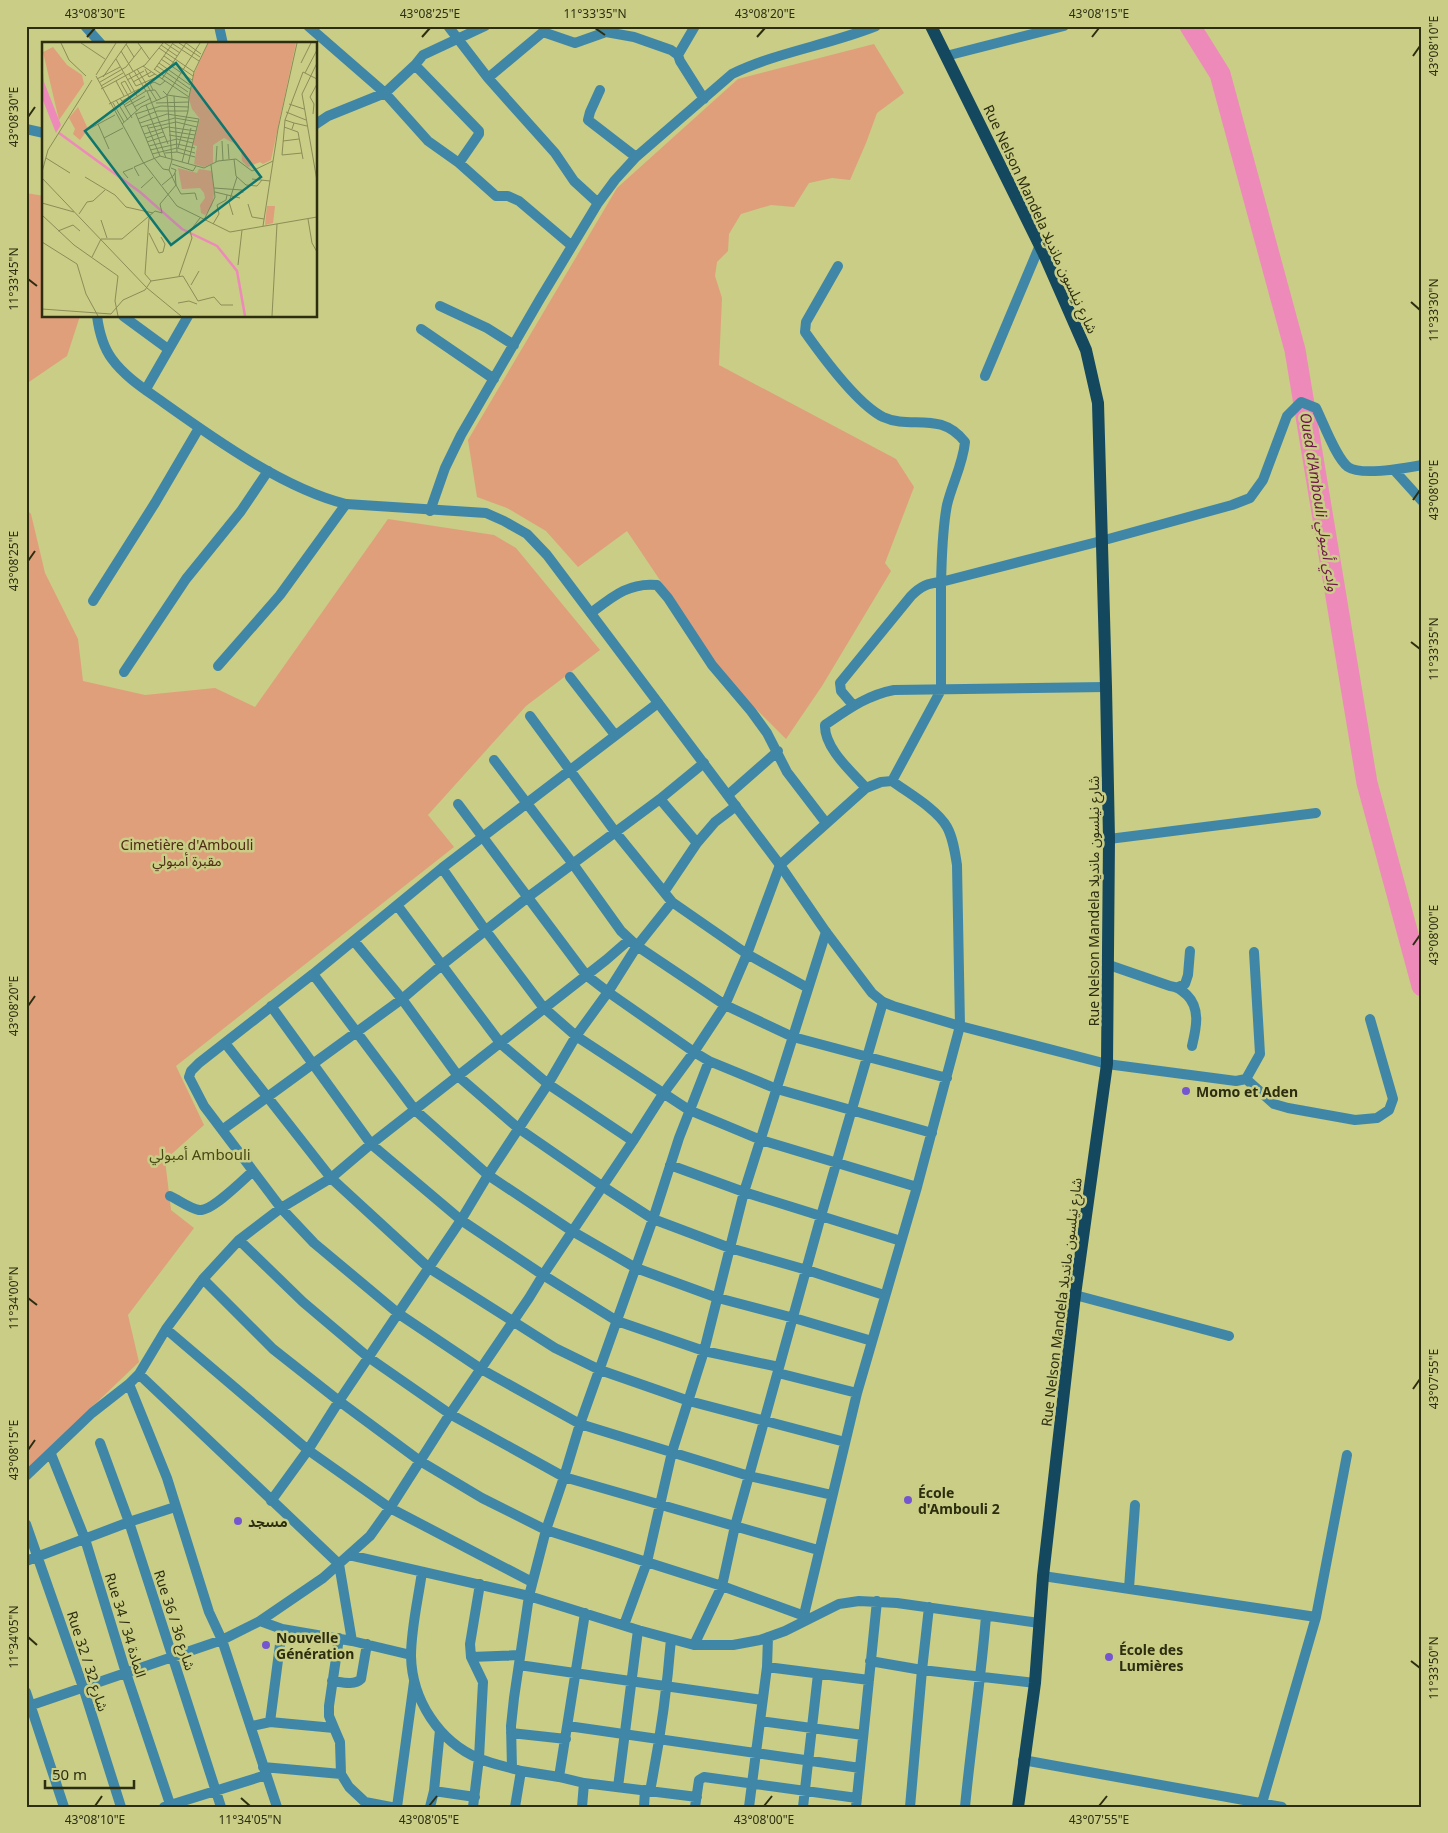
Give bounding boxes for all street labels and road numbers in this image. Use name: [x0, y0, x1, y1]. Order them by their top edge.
street label: Rue Nelson Mandela شارع نيلسون مانديلا: [978, 102, 1103, 337]
street label: Rue Nelson Mandela شارع نيلسون مانديلا: [1084, 776, 1105, 1026]
street label: Rue Nelson Mandela شارع نيلسون مانديلا: [1036, 1177, 1088, 1428]
street label: Rue 36 / شارع 36: [148, 1567, 200, 1673]
street label: Rue 34 / المادة 34: [101, 1570, 151, 1680]
street label: Rue 32 / شارع 32: [61, 1608, 113, 1714]

